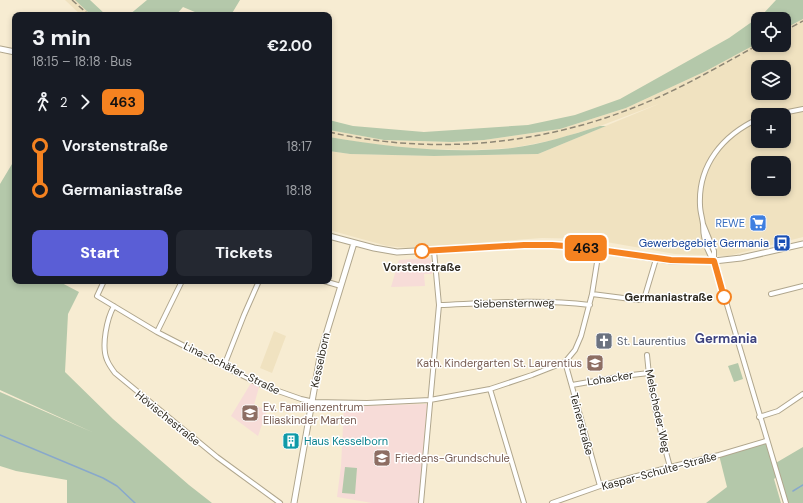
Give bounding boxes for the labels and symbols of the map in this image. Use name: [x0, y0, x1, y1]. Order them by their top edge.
supermarket icon: REWE: [748, 213, 768, 233]
place label: REWE: [715, 216, 745, 230]
bus stop icon: Gewerbegebiet Germania: [772, 233, 792, 253]
line badge: 463: [563, 235, 609, 261]
place label: Gewerbegebiet Germania: [639, 236, 769, 250]
marker: Vorstenstraße: [414, 243, 430, 259]
place label: Vorstenstraße: [383, 260, 461, 274]
marker: Germaniastraße: [716, 289, 732, 305]
place label: Germaniastraße: [624, 290, 713, 304]
street label: Siebensternweg: [473, 295, 555, 311]
district label: Germania: [695, 330, 757, 347]
street label: Kesselborn: [307, 331, 333, 389]
church icon: St. Laurentius: [594, 331, 614, 351]
place label: St. Laurentius: [617, 334, 686, 348]
street label: Lina-Schäfer-Straße: [181, 339, 283, 397]
school or university icon: Kath. Kindergarten St. Laurentius: [585, 353, 605, 373]
place label: Kath. Kindergarten St. Laurentius: [417, 356, 582, 370]
street label: Lohacker: [586, 367, 634, 389]
street label: Melscheder Weg: [642, 368, 674, 454]
street label: Hövischestraße: [133, 388, 203, 448]
street label: Teinerstraße: [567, 391, 597, 457]
place label: Ev. Familienzentrum Eliaskinder Marten: [263, 400, 364, 427]
school or university icon: Ev. Familienzentrum Eliaskinder Marten: [240, 403, 260, 423]
building icon: Haus Kesselborn: [281, 431, 301, 451]
place label: Haus Kesselborn: [304, 434, 388, 448]
school or university icon: Friedens-Grundschule: [372, 448, 392, 468]
street label: Kaspar-Schulte-Straße: [600, 449, 718, 493]
place label: Friedens-Grundschule: [395, 451, 510, 465]

